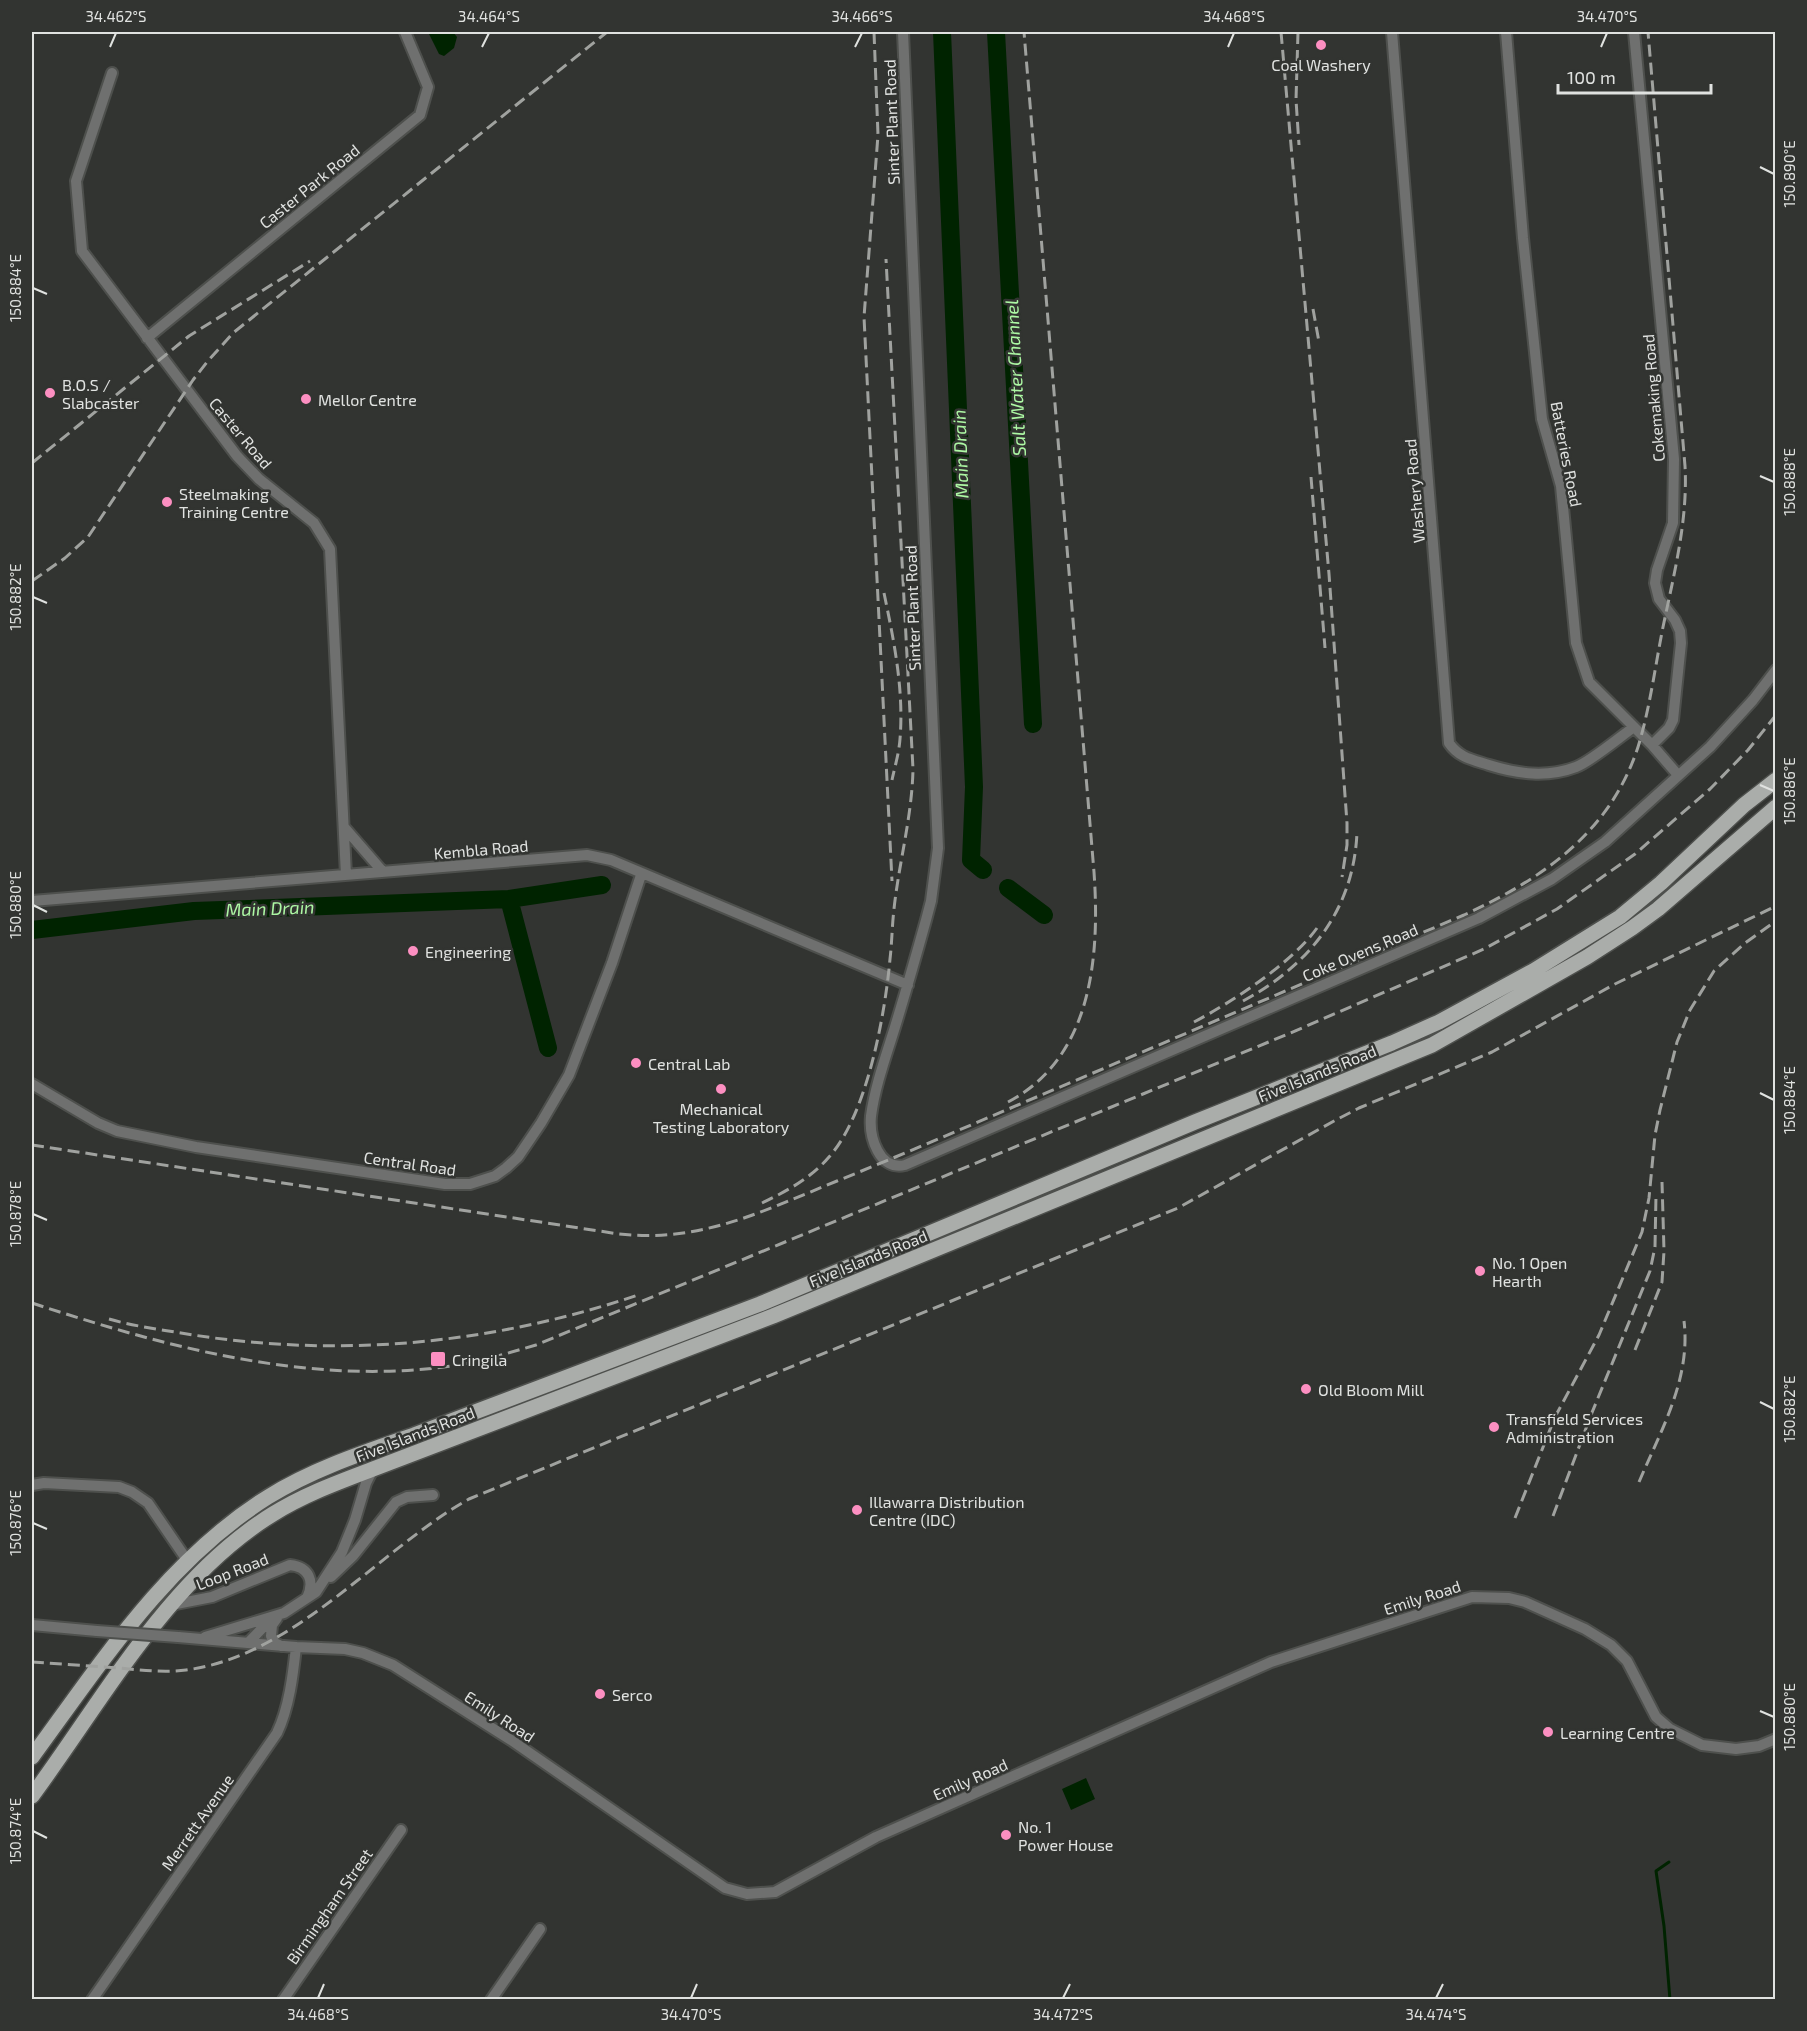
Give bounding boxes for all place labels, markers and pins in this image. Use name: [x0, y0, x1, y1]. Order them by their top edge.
marker: Coal Washery: [1314, 38, 1328, 52]
place label: Coal Washery: [1271, 55, 1371, 74]
place label: B.O.S / Slabcaster: [62, 375, 140, 412]
marker: B.O.S / Slabcaster: [43, 386, 57, 400]
place label: Mellor Centre: [318, 390, 417, 409]
marker: Mellor Centre: [299, 392, 313, 406]
place label: Steelmaking Training Centre: [179, 484, 289, 521]
marker: Steelmaking Training Centre: [160, 495, 174, 509]
place label: Engineering: [425, 942, 511, 961]
marker: Engineering: [406, 944, 420, 958]
place label: Central Lab: [648, 1054, 730, 1073]
marker: Central Lab: [629, 1056, 643, 1070]
marker: Mechanical Testing Laboratory: [714, 1082, 728, 1096]
place label: Mechanical Testing Laboratory: [653, 1099, 790, 1136]
place label: No. 1 Open Hearth: [1492, 1253, 1567, 1290]
marker: No. 1 Open Hearth: [1473, 1264, 1487, 1278]
marker: Cringila: [429, 1350, 447, 1368]
place label: Cringila: [452, 1350, 507, 1369]
place label: Old Bloom Mill: [1318, 1380, 1424, 1399]
marker: Old Bloom Mill: [1299, 1382, 1313, 1396]
place label: Transfield Services Administration: [1506, 1409, 1643, 1446]
marker: Transfield Services Administration: [1487, 1420, 1501, 1434]
place label: Illawarra Distribution Centre (IDC): [869, 1492, 1024, 1529]
marker: Illawarra Distribution Centre (IDC): [850, 1503, 864, 1517]
place label: Serco: [612, 1685, 653, 1704]
marker: Serco: [593, 1687, 607, 1701]
place label: Learning Centre: [1560, 1723, 1675, 1742]
marker: Learning Centre: [1541, 1725, 1555, 1739]
place label: No. 1 Power House: [1018, 1817, 1113, 1854]
marker: No. 1 Power House: [999, 1828, 1013, 1842]

